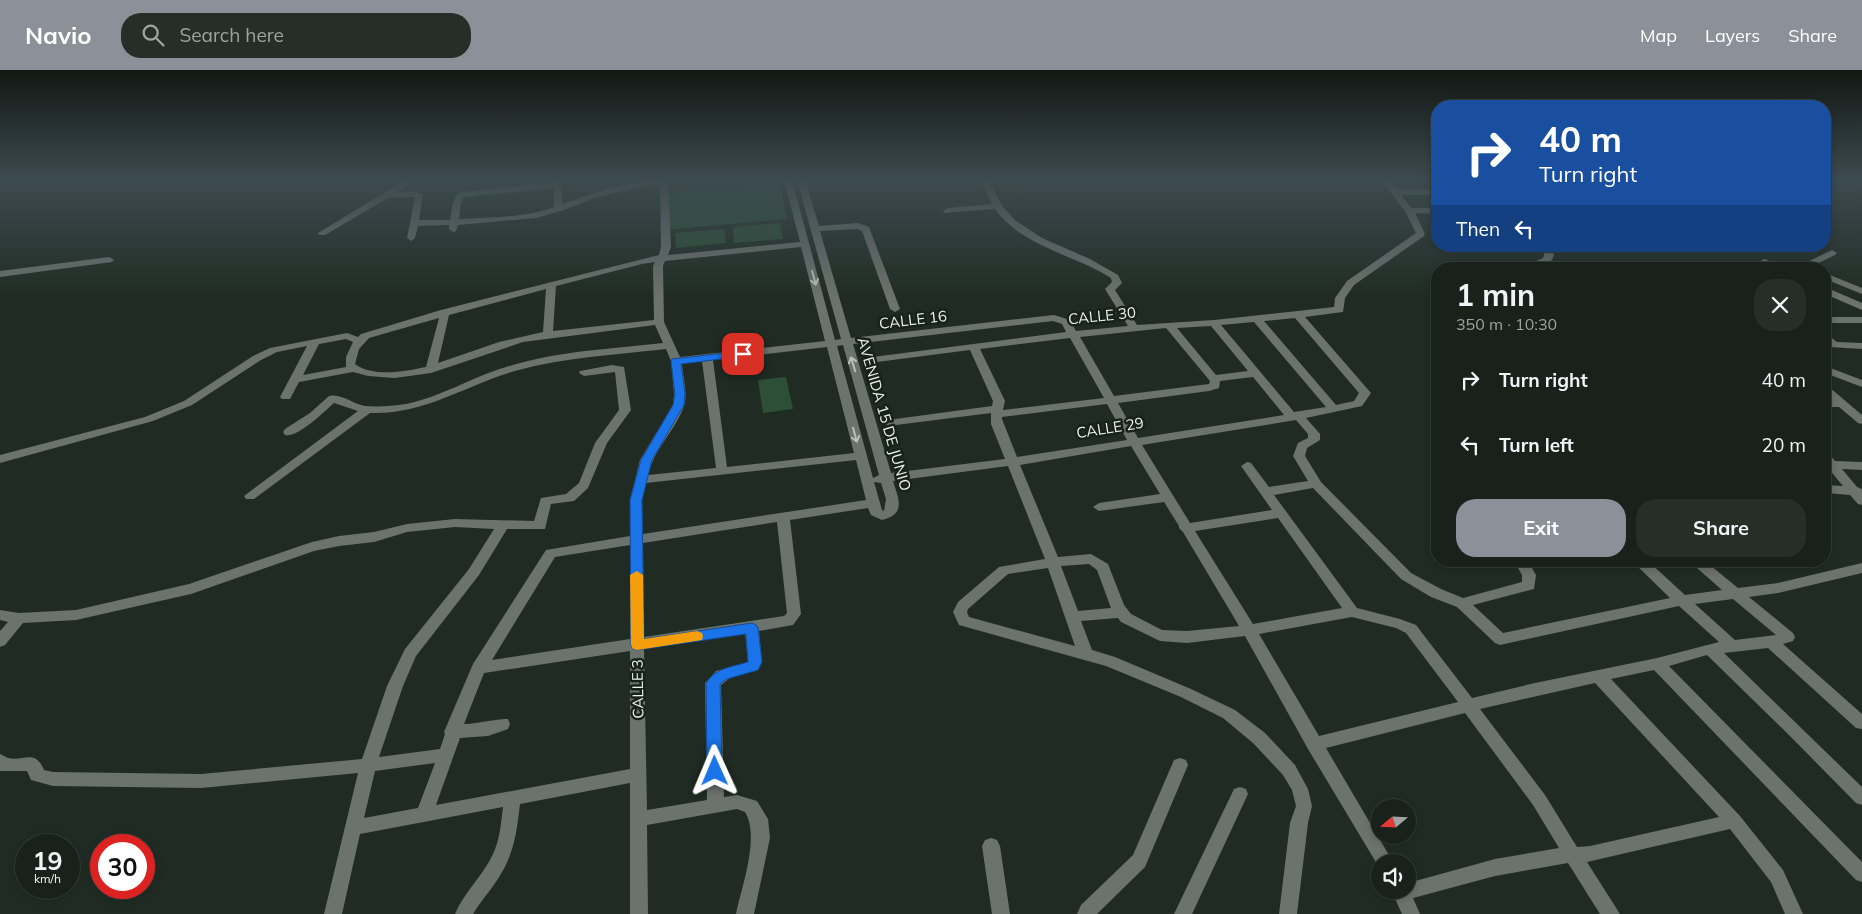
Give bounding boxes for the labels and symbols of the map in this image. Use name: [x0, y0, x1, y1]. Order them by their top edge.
one-way arrow: [810, 269, 819, 285]
street label: CALLE 30: [1067, 302, 1137, 329]
street label: CALLE 16: [878, 306, 948, 333]
pin: [722, 333, 764, 375]
street label: AVENIDA 15 DE JUNIO: [853, 335, 916, 493]
one-way arrow: [848, 356, 858, 372]
street label: CALLE 29: [1075, 413, 1145, 442]
one-way arrow: [851, 426, 861, 442]
street label: CALLE 3: [627, 659, 648, 719]
position arrow: [688, 744, 740, 796]
north arrow: [1371, 799, 1416, 844]
speed limit sign: 30: [90, 834, 155, 899]

